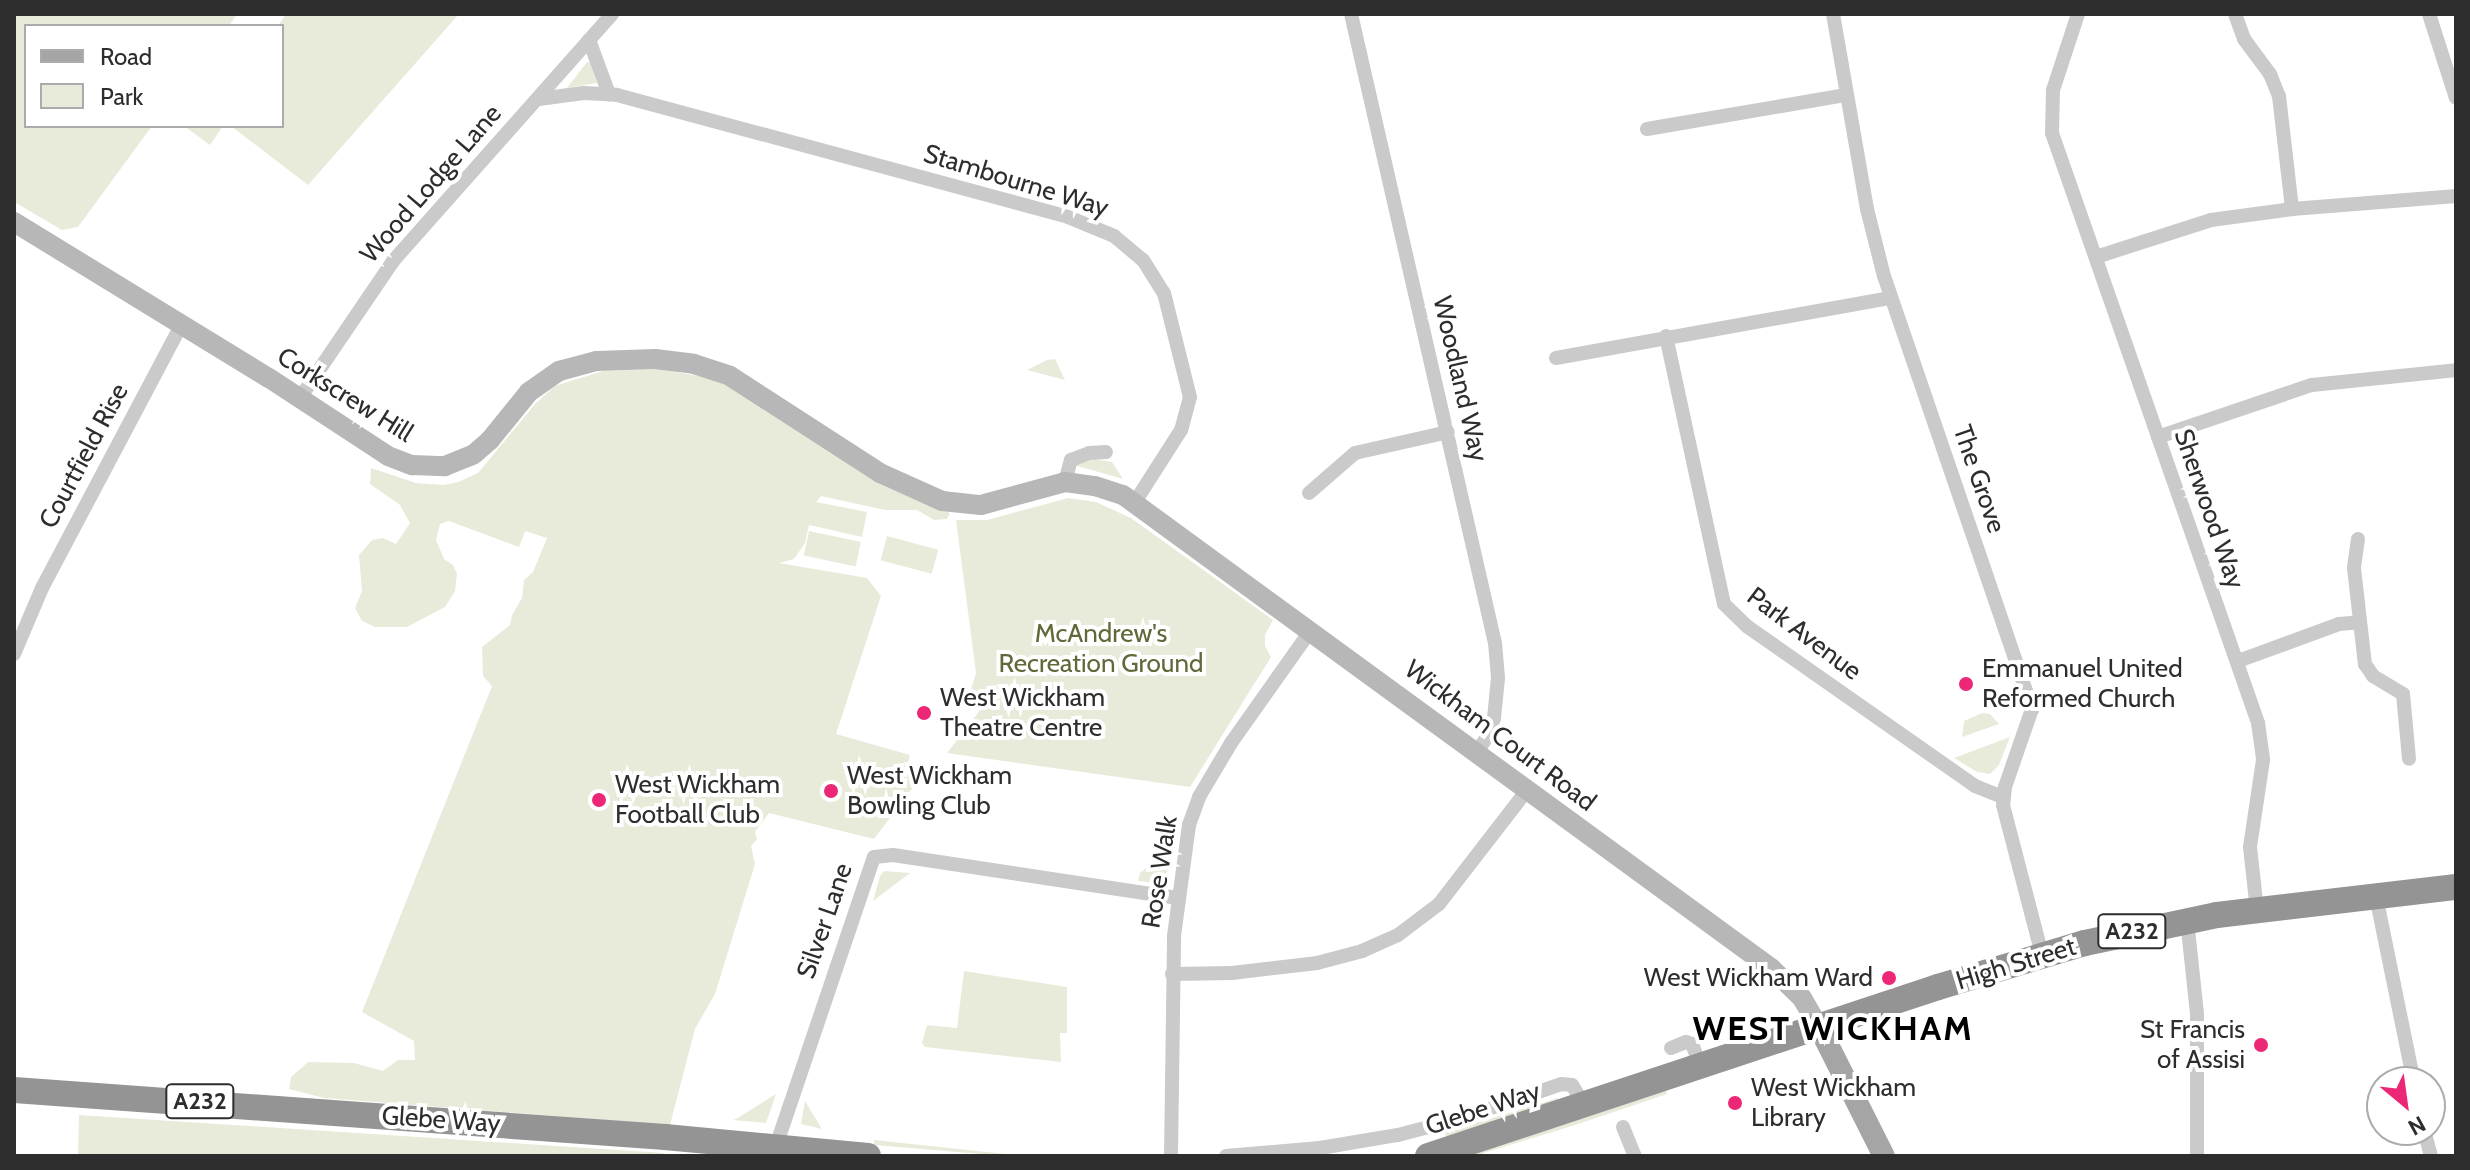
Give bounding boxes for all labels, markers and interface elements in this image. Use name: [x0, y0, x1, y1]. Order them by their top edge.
legend: [24, 24, 284, 128]
text: Road: [100, 42, 152, 71]
text: Park: [100, 82, 143, 111]
street label: Wood Lodge Lane: [354, 99, 508, 269]
street label: Stambourne Way: [920, 138, 1112, 224]
street label: Woodland Way: [1426, 293, 1494, 465]
street label: Corkscrew Hill: [271, 341, 419, 449]
street label: Courtfield Rise: [33, 378, 135, 534]
street label: The Grove: [1946, 421, 2012, 537]
street label: Sherwood Way: [2167, 425, 2251, 593]
street label: Park Avenue: [1741, 581, 1867, 687]
park label: McAndrew's Recreation Ground: [999, 618, 1203, 680]
place label: Emmanuel United Reformed Church: [1982, 653, 2183, 714]
street label: Wickham Court Road: [1398, 654, 1602, 818]
marker: Emmanuel United Reformed Church: [1957, 675, 1975, 693]
place label: West Wickham Theatre Centre: [940, 682, 1105, 744]
marker: West Wickham Theatre Centre: [915, 704, 933, 722]
place label: West Wickham Bowling Club: [847, 760, 1012, 822]
place label: West Wickham Football Club: [615, 769, 780, 830]
marker: West Wickham Bowling Club: [822, 782, 840, 800]
marker: West Wickham Football Club: [590, 791, 608, 809]
street label: Rose Walk: [1136, 814, 1184, 930]
street label: Silver Lane: [791, 859, 859, 983]
road number: A232: [2096, 911, 2168, 951]
street label: High Street: [1952, 931, 2080, 997]
place label: West Wickham Ward: [1644, 962, 1873, 994]
marker: West Wickham Ward: [1880, 969, 1898, 987]
district label: WEST WICKHAM: [1692, 1009, 1974, 1049]
place label: St Francis of Assisi: [2140, 1014, 2245, 1076]
marker: St Francis of Assisi: [2252, 1036, 2270, 1054]
north arrow: [2366, 1066, 2446, 1146]
place label: West Wickham Library: [1751, 1072, 1916, 1134]
street label: Glebe Way: [1422, 1076, 1544, 1142]
road number: A232: [164, 1081, 236, 1121]
marker: West Wickham Library: [1726, 1094, 1744, 1112]
street label: Glebe Way: [381, 1100, 501, 1140]
text: N: [2404, 1110, 2430, 1141]

